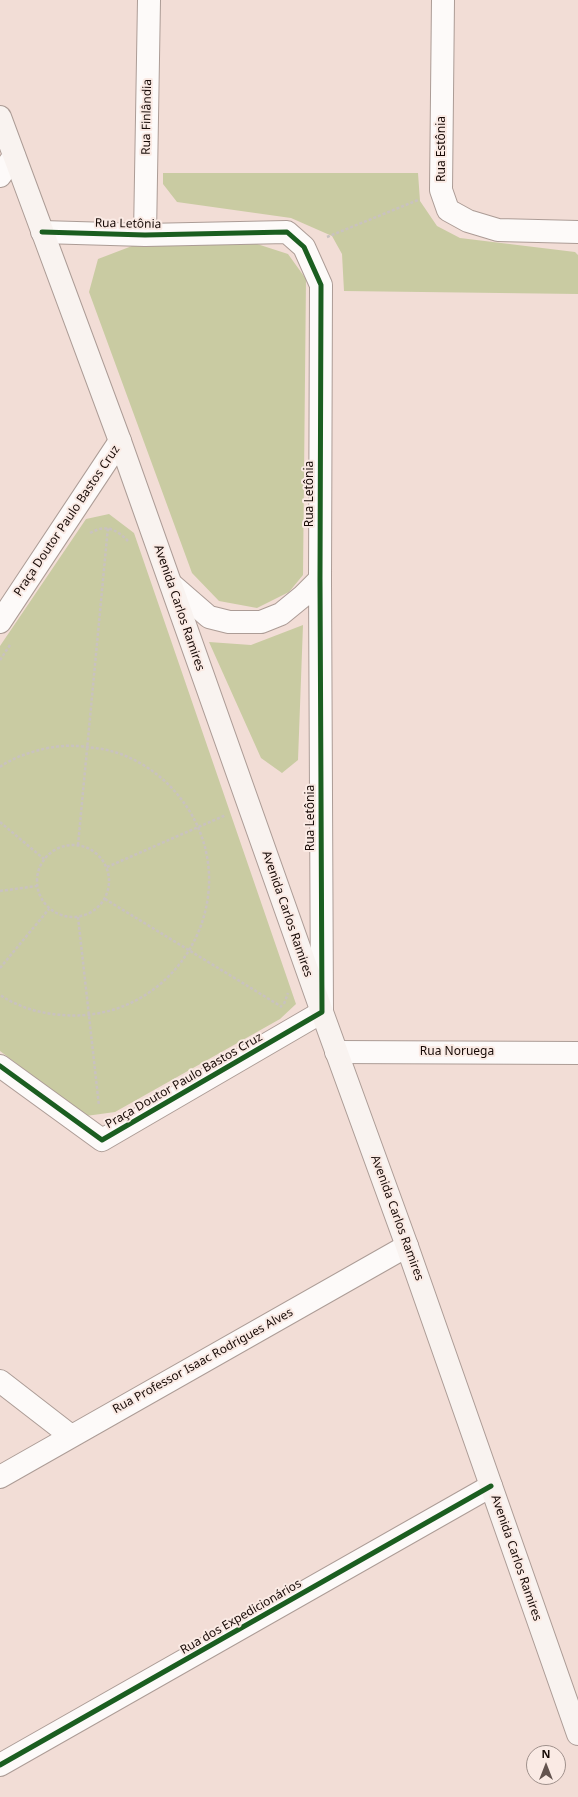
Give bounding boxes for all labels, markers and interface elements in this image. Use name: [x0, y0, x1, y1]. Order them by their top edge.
street label: Rua Finlândia: [139, 79, 155, 155]
street label: Rua Estônia: [435, 116, 449, 182]
street label: Rua Letônia: [95, 216, 161, 232]
street label: Praça Doutor Paulo Bastos Cruz: [11, 443, 123, 599]
street label: Rua Letônia: [303, 461, 317, 527]
street label: Avenida Carlos Ramires: [151, 543, 207, 673]
street label: Rua Letônia: [304, 785, 318, 851]
street label: Avenida Carlos Ramires: [259, 849, 315, 979]
street label: Praça Doutor Paulo Bastos Cruz: [103, 1030, 265, 1132]
street label: Rua Noruega: [420, 1045, 494, 1059]
street label: Avenida Carlos Ramires: [368, 1153, 426, 1283]
street label: Rua Professor Isaac Rodrigues Alves: [110, 1305, 296, 1417]
street label: Avenida Carlos Ramires: [488, 1493, 544, 1623]
street label: Rua dos Expedicionários: [178, 1576, 304, 1658]
north arrow: [526, 1745, 566, 1785]
text: N: [542, 1746, 550, 1761]

